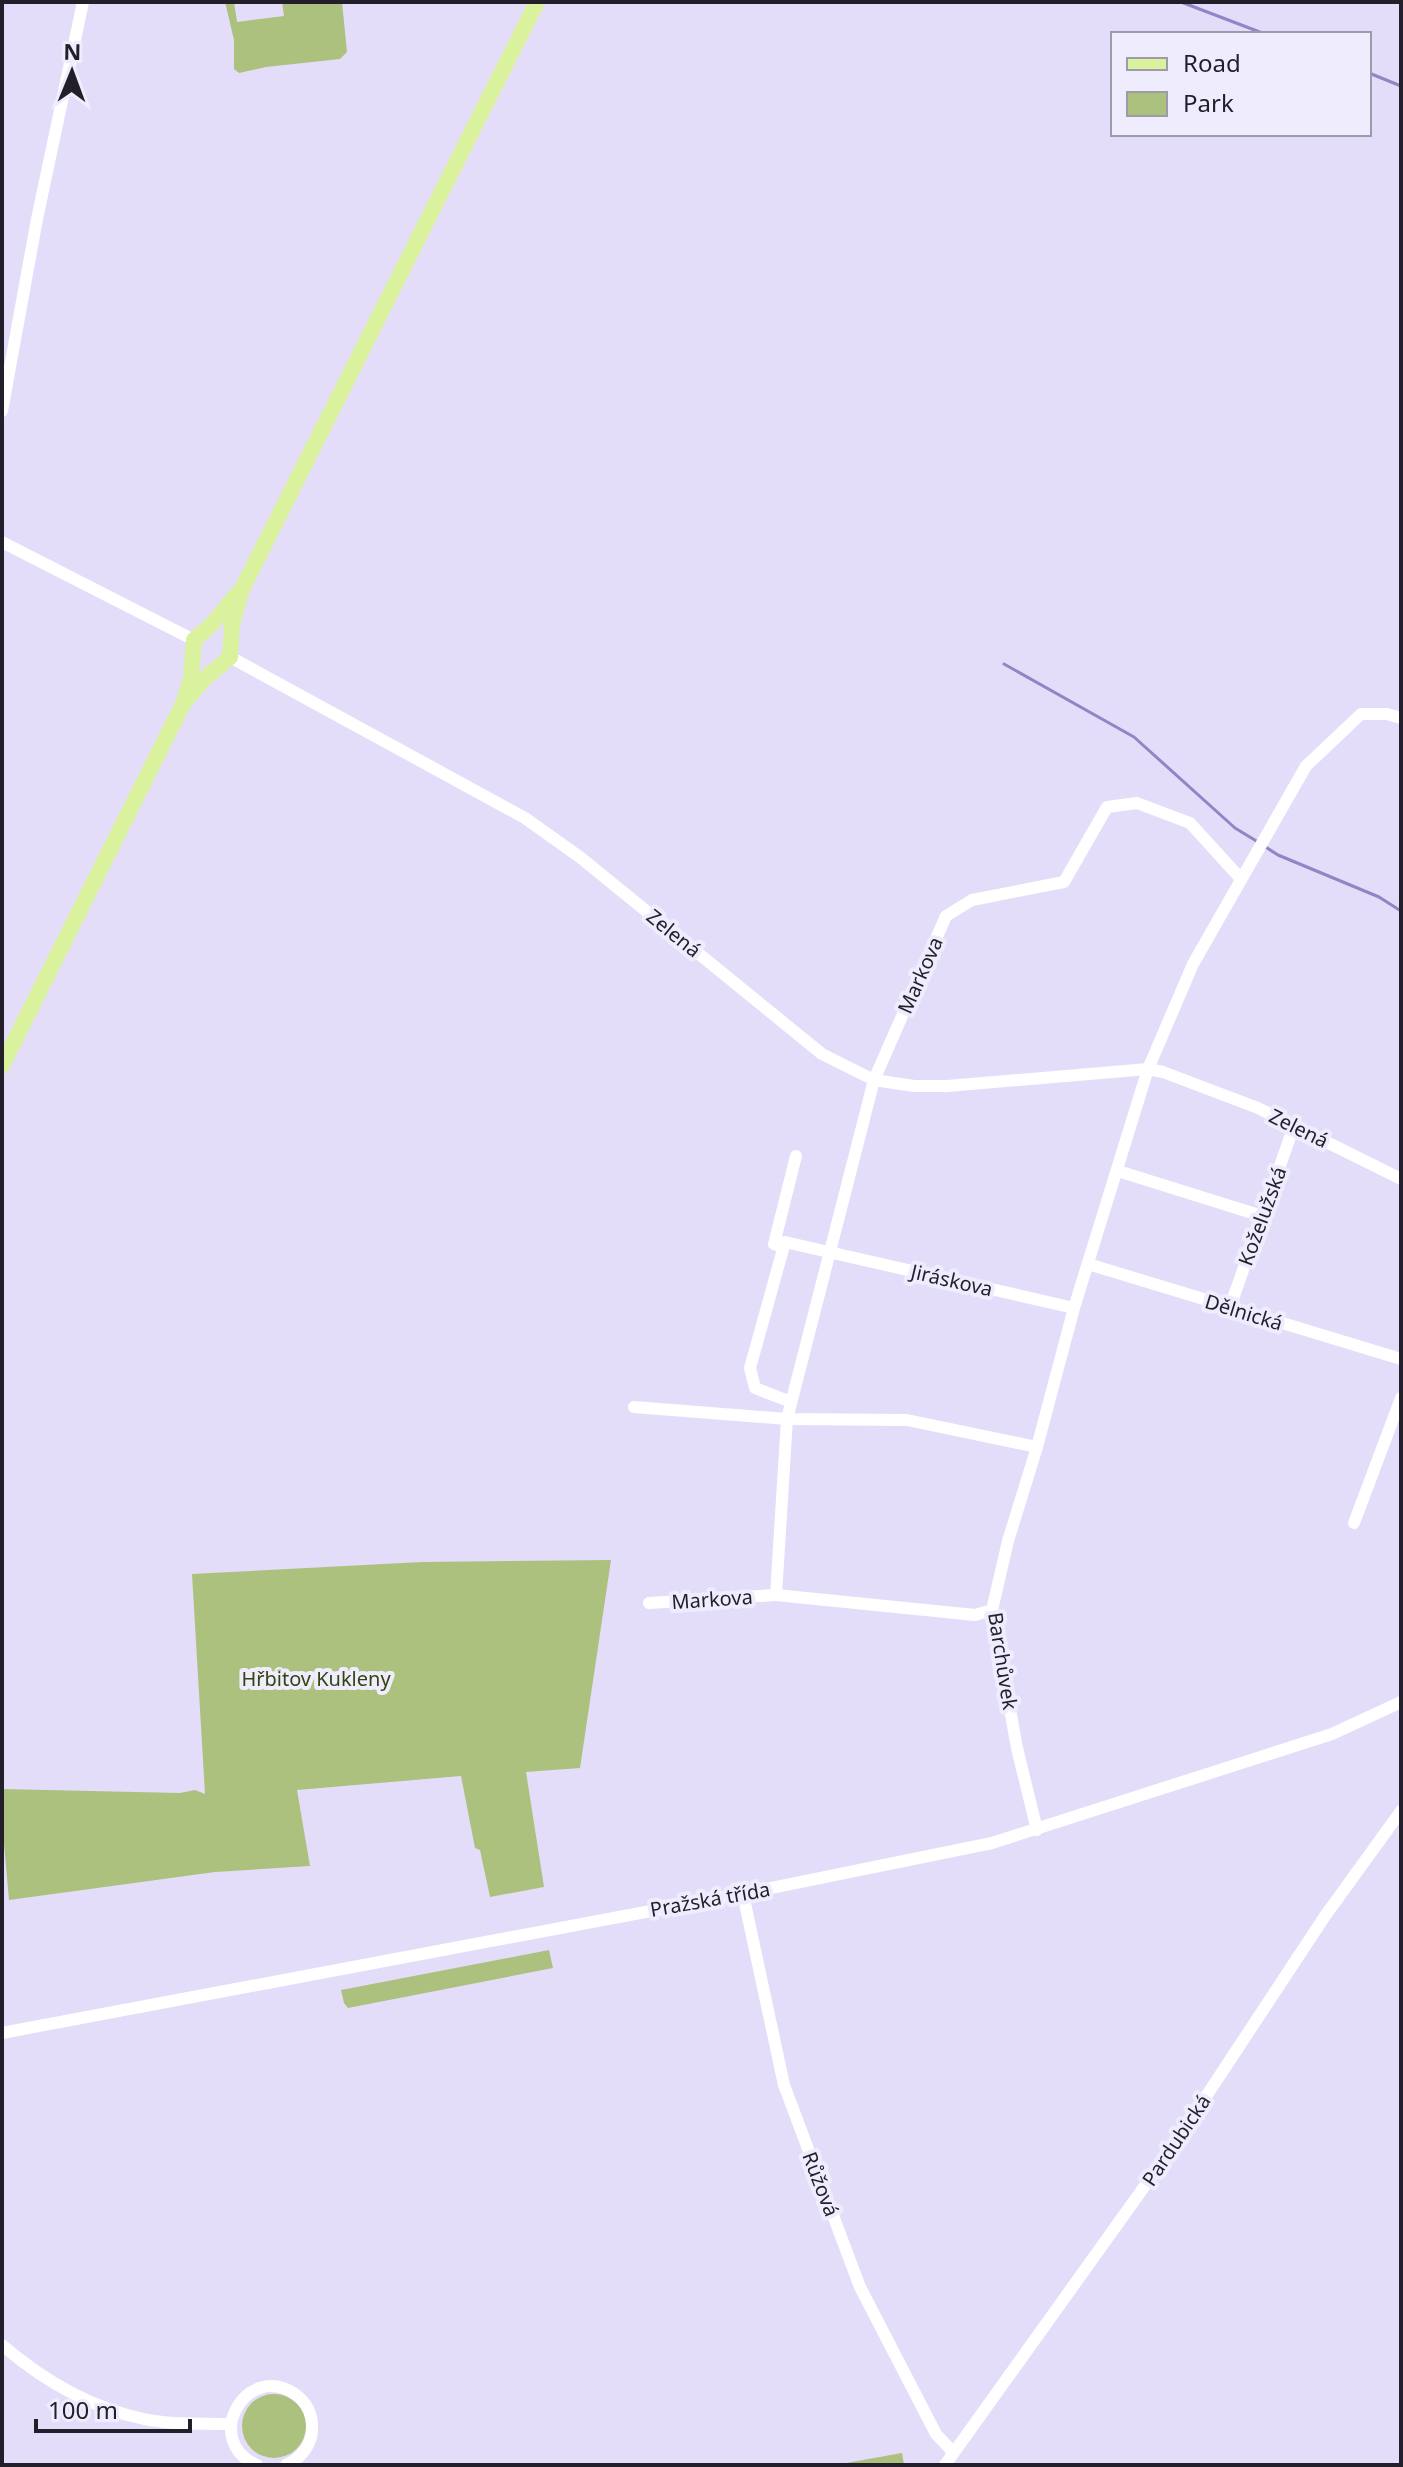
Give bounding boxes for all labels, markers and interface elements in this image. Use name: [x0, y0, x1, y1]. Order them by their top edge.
north arrow: [32, 32, 112, 112]
legend: [1111, 32, 1371, 136]
text: N: [63, 36, 82, 66]
text: Road: [1183, 46, 1241, 79]
text: Park: [1183, 86, 1234, 119]
street label: Zelená: [641, 903, 707, 963]
street label: Markova: [891, 932, 949, 1018]
street label: Zelená: [1265, 1102, 1333, 1154]
street label: Koželužská: [1232, 1163, 1292, 1269]
street label: Jiráskova: [907, 1257, 995, 1302]
street label: Dělnická: [1202, 1287, 1286, 1337]
street label: Markova: [670, 1583, 754, 1615]
street label: Barchůvek: [982, 1610, 1024, 1712]
park label: Hřbitov Kukleny: [241, 1665, 391, 1692]
street label: Pražská třída: [648, 1875, 772, 1923]
street label: Pardubická: [1136, 2089, 1216, 2191]
street label: Růžová: [796, 2148, 846, 2220]
scale bar: [36, 2383, 190, 2433]
text: 100 m: [48, 2393, 118, 2426]

